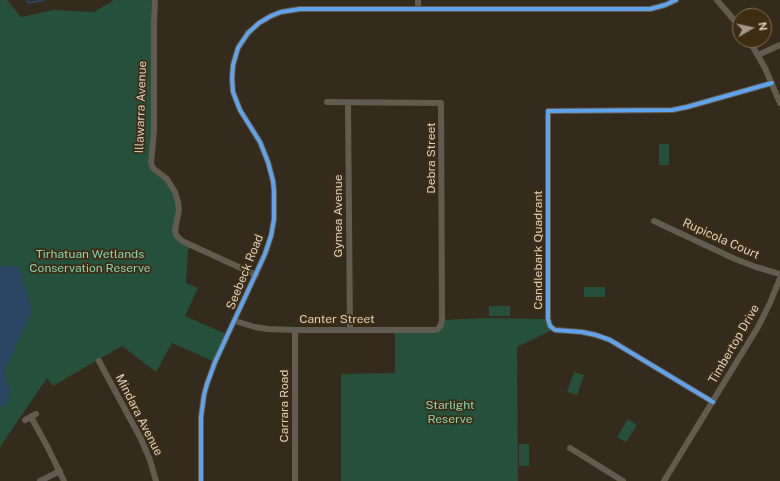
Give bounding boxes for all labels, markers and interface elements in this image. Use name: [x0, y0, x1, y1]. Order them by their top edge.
north arrow: [732, 8, 772, 48]
text: N: [756, 21, 769, 31]
street label: Illawarra Avenue: [132, 60, 150, 154]
street label: Debra Street: [424, 122, 438, 194]
street label: Gymea Avenue: [331, 174, 345, 258]
street label: Candlebark Quadrant: [531, 190, 545, 310]
street label: Rupicola Court: [680, 216, 762, 262]
street label: Seebeck Road: [223, 232, 267, 312]
park label: Tirhatuan Wetlands Conservation Reserve: [29, 247, 151, 275]
street label: Timbertop Drive: [705, 302, 763, 386]
street label: Canter Street: [299, 312, 375, 326]
street label: Carrara Road: [277, 369, 291, 443]
street label: Mindara Avenue: [112, 372, 166, 458]
park label: Starlight Reserve: [425, 398, 475, 426]

